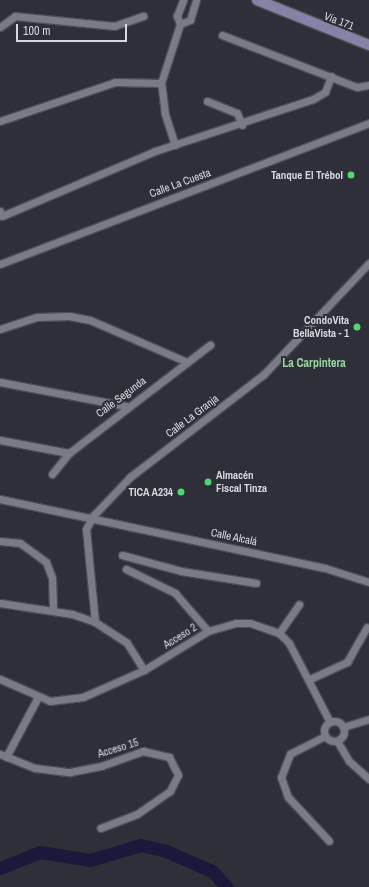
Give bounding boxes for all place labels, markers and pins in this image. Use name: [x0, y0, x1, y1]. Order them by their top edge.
place label: Tanque El Trébol: [271, 168, 343, 182]
marker: Tanque El Trébol: [346, 170, 356, 180]
place label: CondoVita BellaVista - 1: [293, 314, 349, 340]
marker: CondoVita BellaVista - 1: [352, 322, 362, 332]
place label: Almacén Fiscal Tinza: [216, 469, 267, 495]
marker: Almacén Fiscal Tinza: [203, 477, 213, 487]
place label: TICA A234: [128, 485, 173, 499]
marker: TICA A234: [176, 487, 186, 497]

